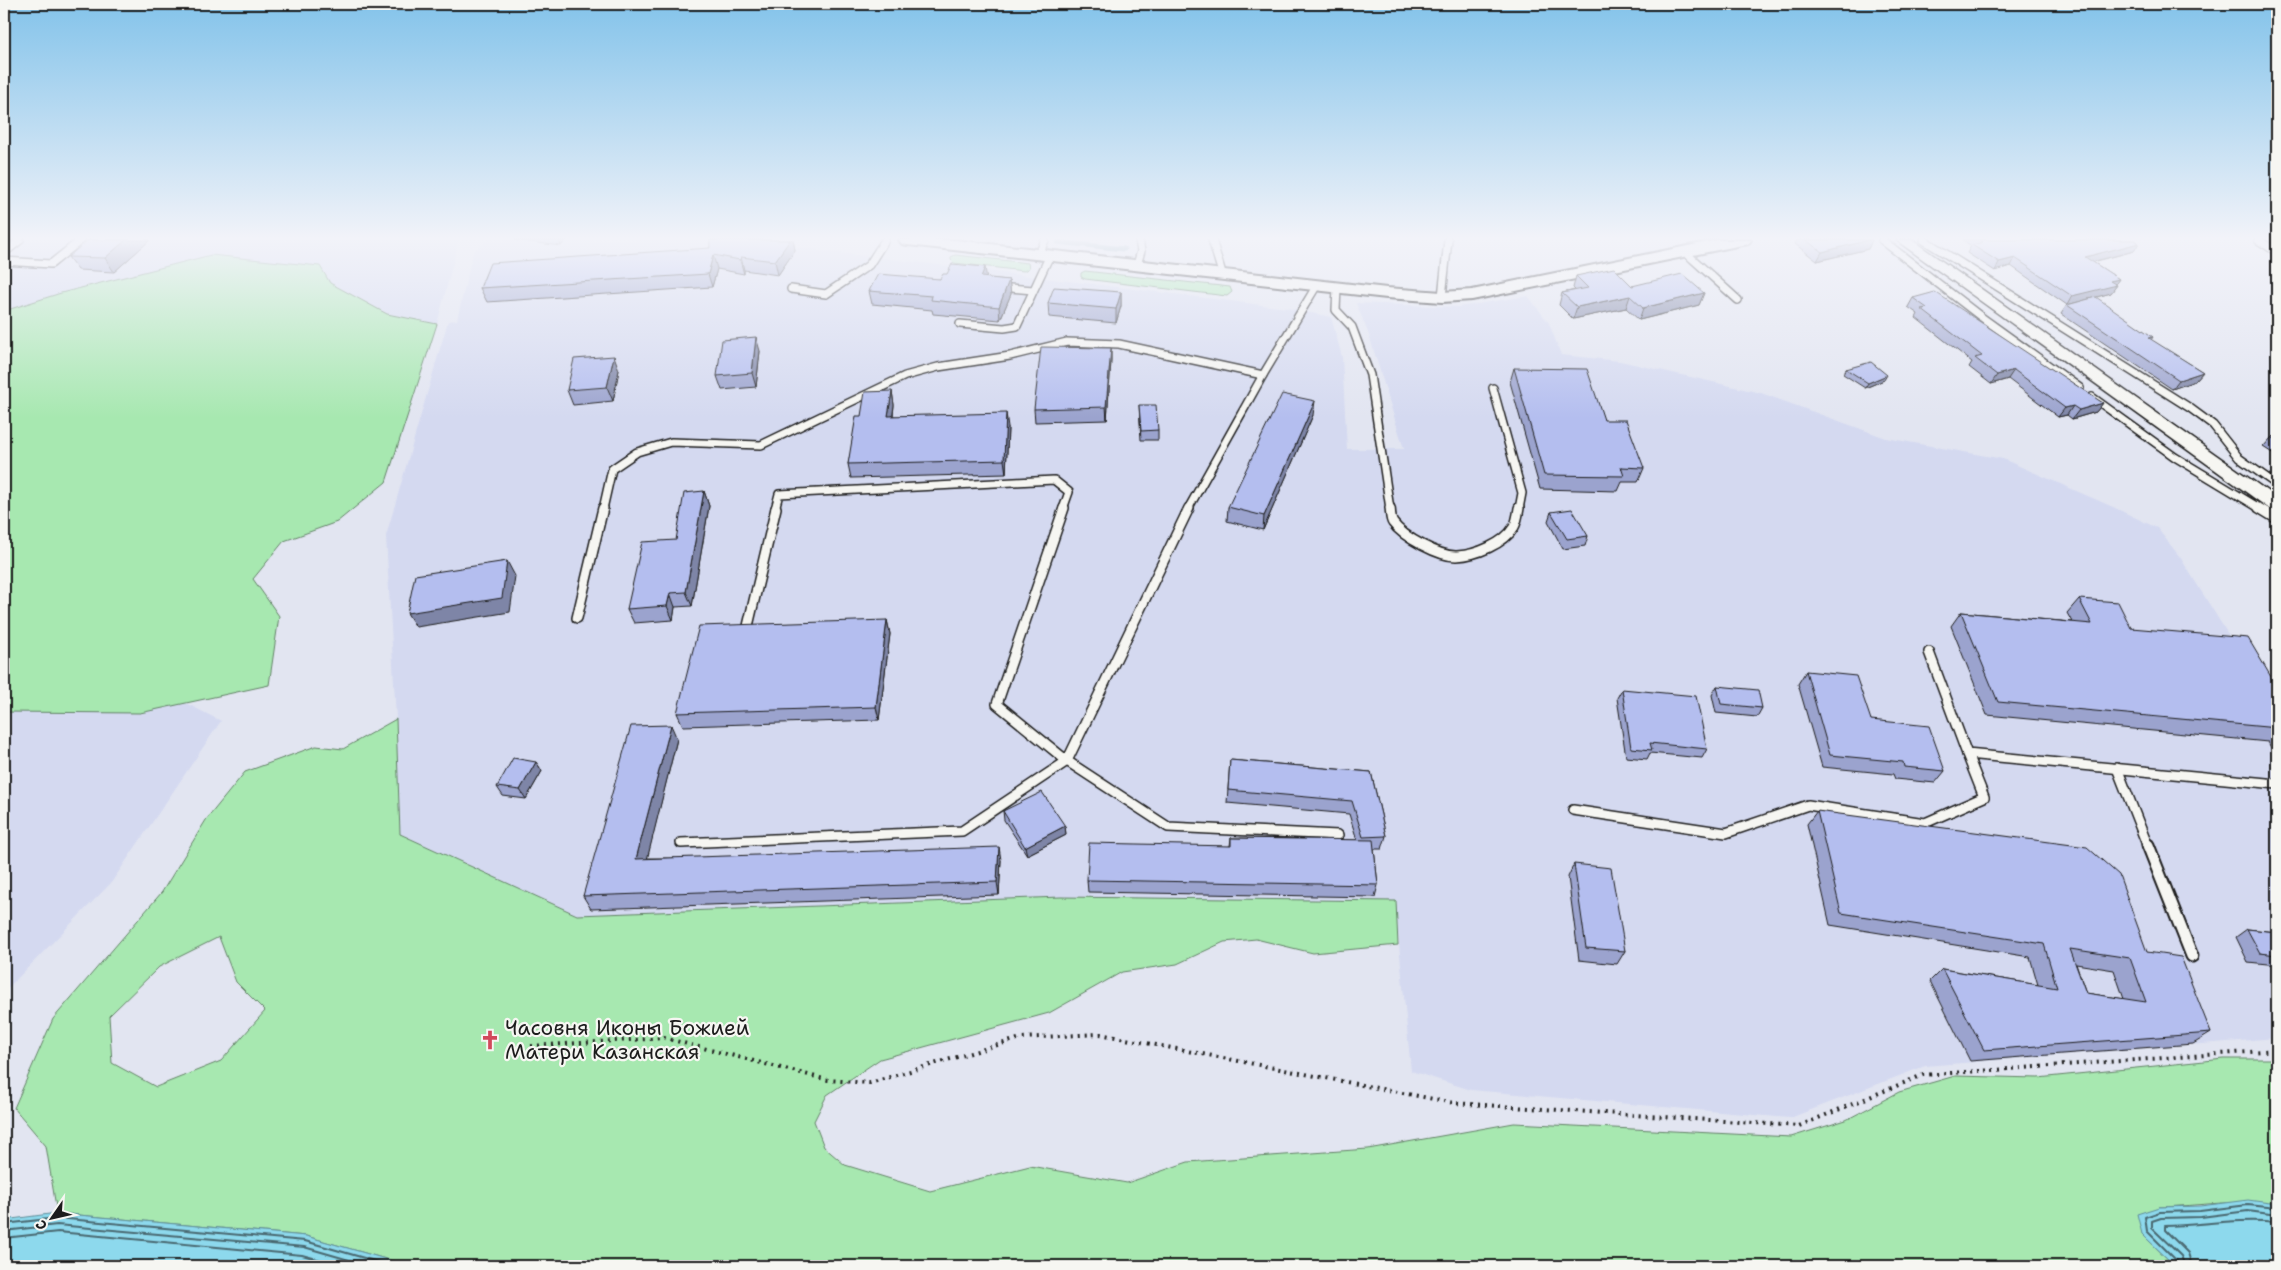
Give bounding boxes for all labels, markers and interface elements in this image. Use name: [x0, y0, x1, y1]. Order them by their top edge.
place label: Часовня Иконы Божией Матери Казанская: [505, 1014, 750, 1066]
church icon: Часовня Иконы Божией Матери Казанская: [479, 1029, 501, 1051]
north arrow: [28, 1192, 78, 1242]
text: С: [31, 1217, 51, 1234]

